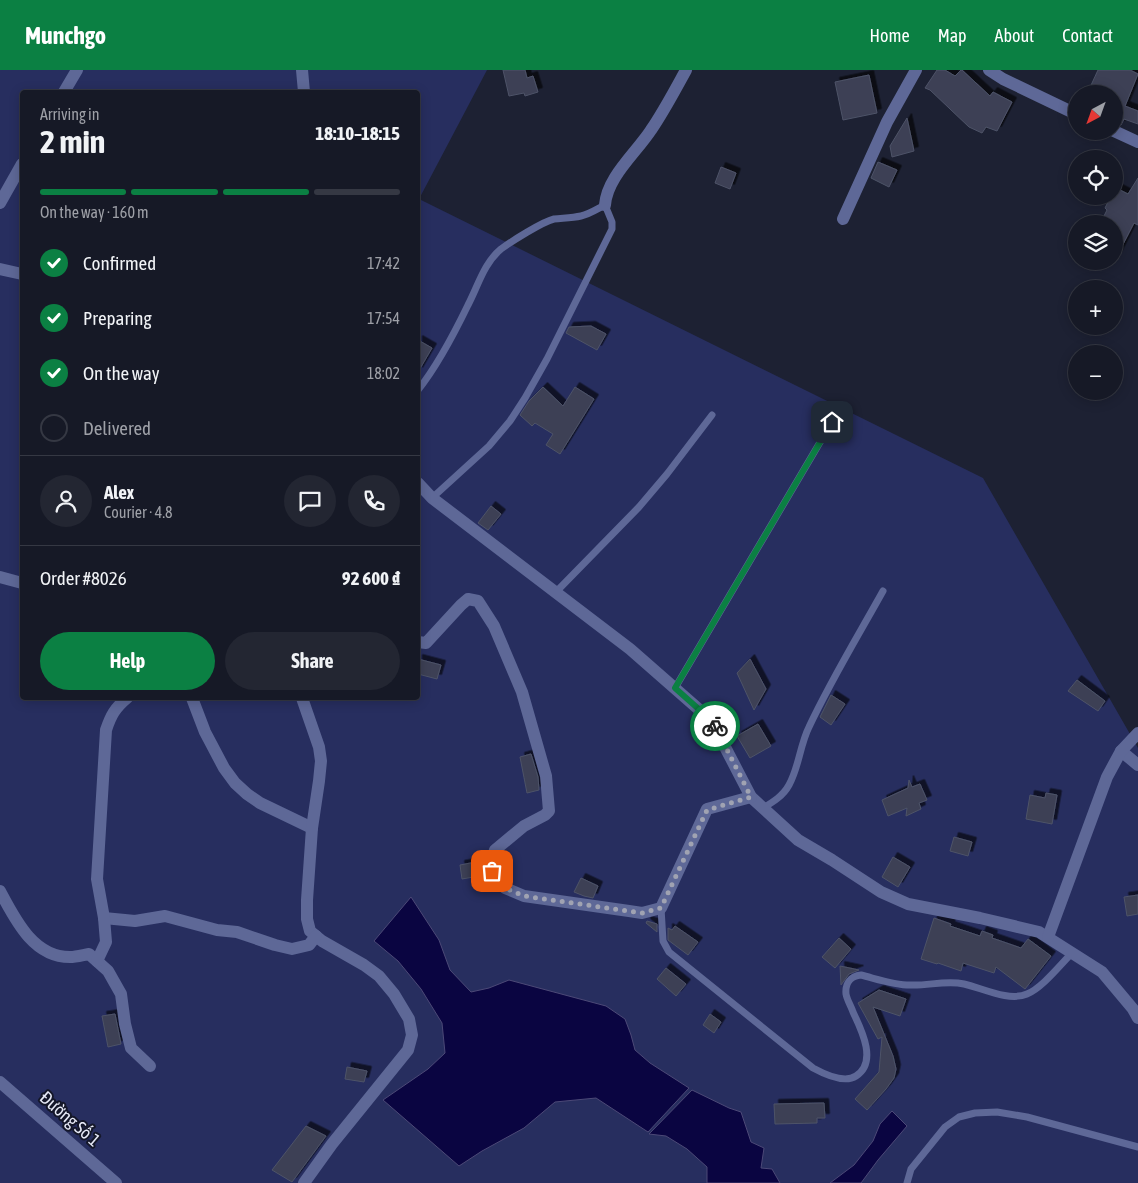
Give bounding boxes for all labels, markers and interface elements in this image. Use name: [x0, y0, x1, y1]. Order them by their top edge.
text: Munchgo: [25, 22, 106, 49]
text: Home: [870, 25, 910, 46]
text: Map: [938, 25, 967, 46]
text: About: [995, 25, 1034, 46]
text: Contact: [1062, 25, 1113, 46]
north arrow: [1068, 85, 1122, 140]
map controls: [1068, 85, 1123, 400]
text: Arriving in: [40, 105, 100, 123]
text: 18:10–18:15: [315, 122, 400, 144]
text: 2 min: [40, 123, 105, 160]
button: locate: [1068, 150, 1123, 205]
text: On the way · 160 m: [40, 203, 149, 221]
button: layers: [1068, 215, 1123, 270]
icon: check: [40, 249, 68, 277]
text: Confirmed: [83, 252, 156, 274]
text: 17:42: [367, 254, 400, 272]
button: +: [1068, 280, 1123, 335]
icon: check: [40, 304, 68, 332]
text: Preparing: [83, 307, 152, 329]
text: 17:54: [367, 309, 400, 327]
button: −: [1068, 345, 1123, 400]
icon: check: [40, 359, 68, 387]
text: On the way: [83, 362, 160, 384]
text: 18:02: [367, 364, 400, 382]
pin: [811, 401, 853, 443]
icon: home: [818, 408, 846, 436]
text: Delivered: [83, 417, 151, 439]
button: person: [40, 475, 92, 527]
button: chat: [284, 475, 336, 527]
button: phone: [348, 475, 400, 527]
text: Alex: [104, 481, 134, 503]
text: Courier · 4.8: [104, 503, 173, 521]
text: Order #8026: [40, 567, 127, 589]
text: 92 600 ₫: [342, 567, 400, 589]
button: Help: [40, 632, 215, 690]
button: Share: [225, 632, 400, 690]
courier: [690, 701, 740, 751]
icon: bike: [701, 712, 729, 740]
pin: [471, 850, 513, 892]
icon: bag: [478, 857, 506, 885]
street label: Đường Số 1: [36, 1086, 105, 1151]

